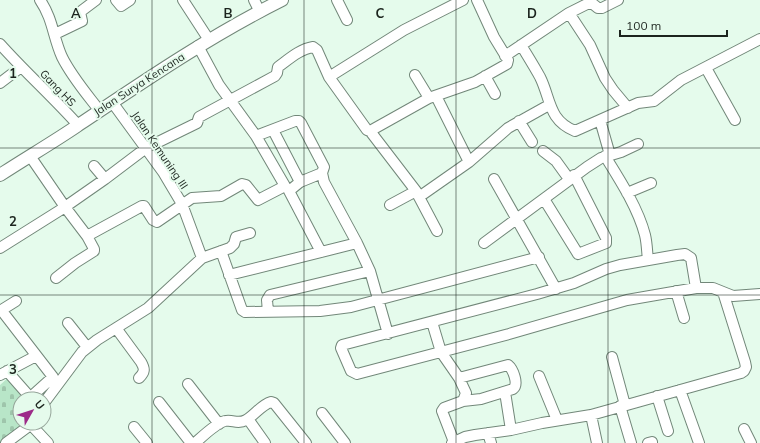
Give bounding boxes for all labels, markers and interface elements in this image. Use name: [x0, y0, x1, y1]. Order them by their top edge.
text: A: [71, 5, 81, 21]
text: B: [224, 5, 233, 21]
text: C: [376, 5, 385, 21]
text: D: [527, 5, 537, 21]
scale bar: [620, 12, 727, 38]
text: 100 m: [626, 18, 661, 33]
street label: Jalan Surya Kencana: [91, 49, 187, 119]
text: 1: [9, 65, 17, 81]
street label: Gang HS: [37, 67, 79, 109]
street label: Jalan Kemuning III: [129, 108, 191, 192]
text: 2: [9, 213, 17, 229]
text: 3: [9, 361, 17, 377]
north arrow: [12, 391, 52, 431]
text: U: [32, 397, 48, 412]

